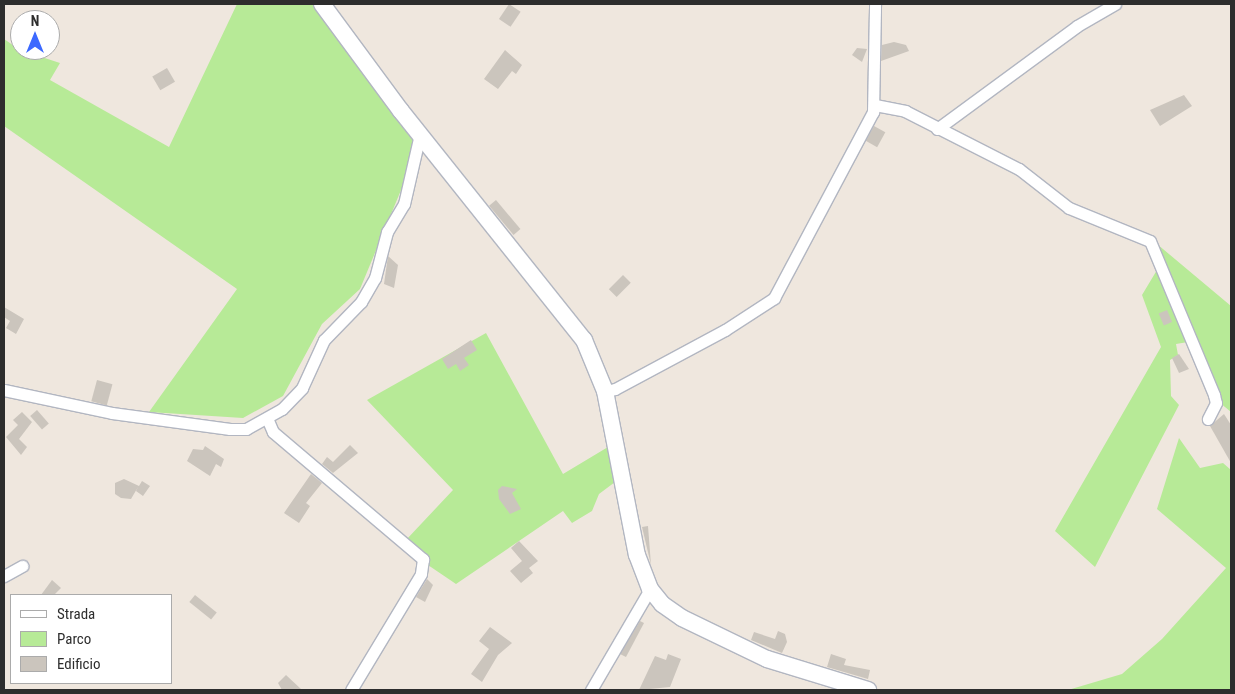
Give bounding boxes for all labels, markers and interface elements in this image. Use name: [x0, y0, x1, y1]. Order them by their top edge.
north arrow: [10, 10, 60, 60]
text: N: [31, 13, 39, 29]
legend: [10, 594, 172, 684]
text: Strada: [57, 605, 95, 623]
text: Parco: [57, 630, 91, 648]
text: Edificio: [57, 655, 100, 673]

